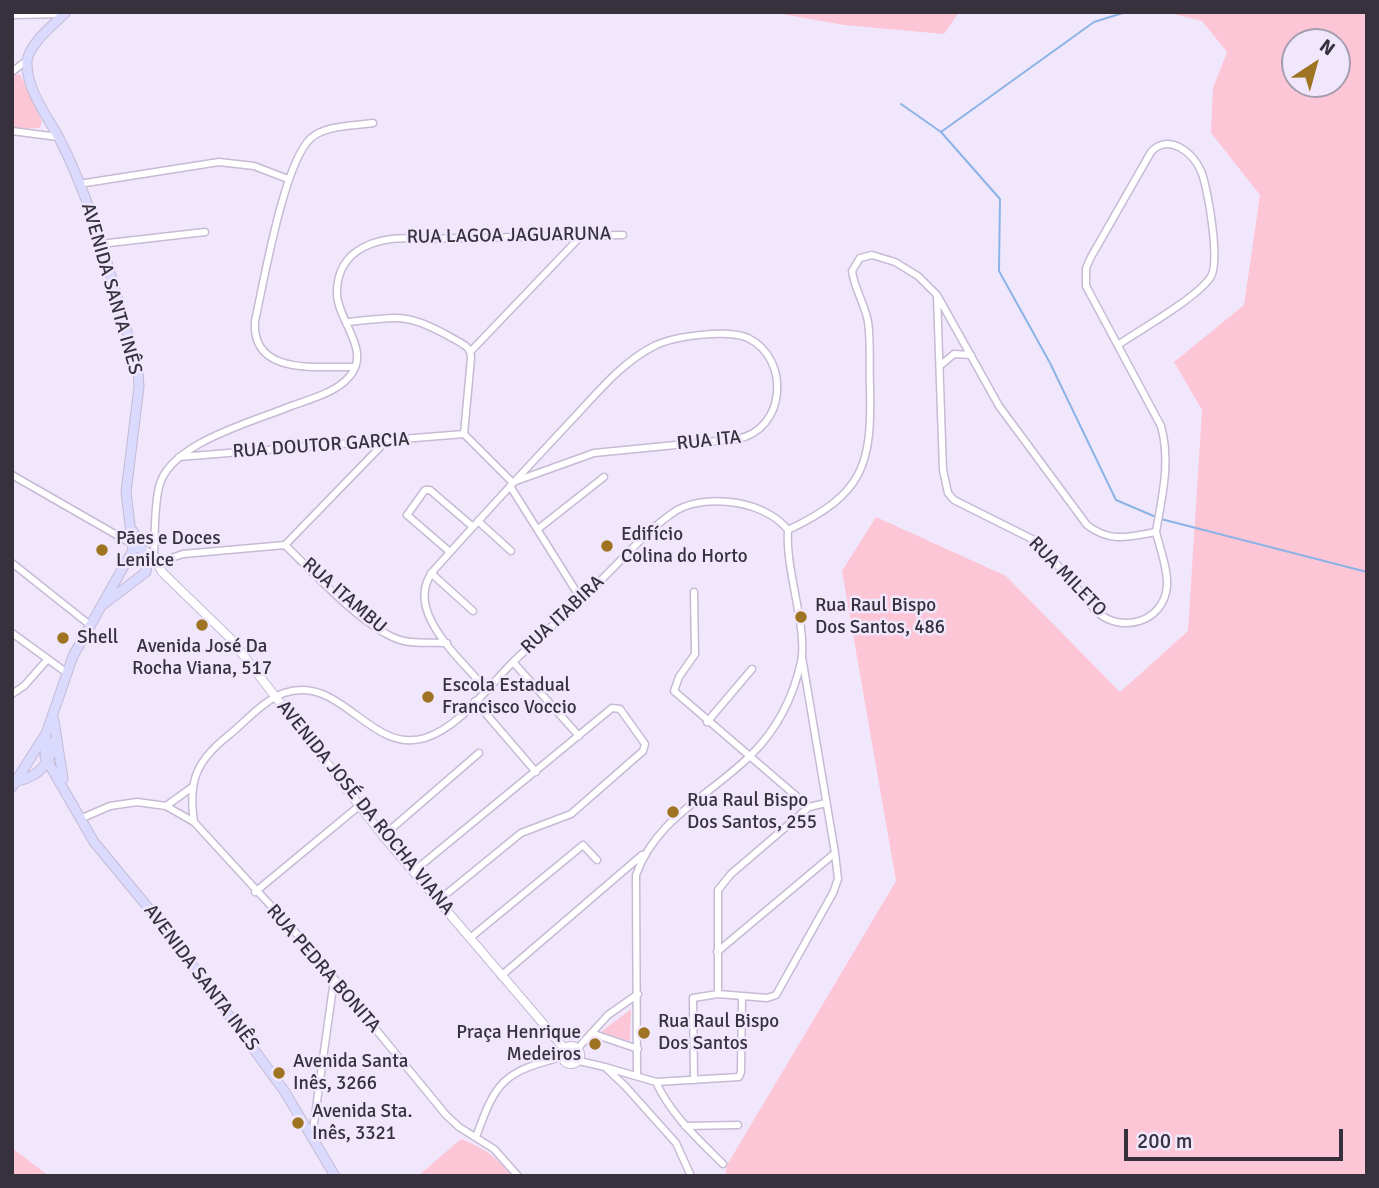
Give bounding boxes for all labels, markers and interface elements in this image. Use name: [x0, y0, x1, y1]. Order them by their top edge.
north arrow: [1281, 28, 1351, 98]
text: N: [1315, 34, 1340, 61]
street label: AVENIDA SANTA INÊS: [76, 201, 146, 377]
street label: RUA LAGOA JAGUARUNA: [406, 223, 612, 249]
street label: RUA ITA: [676, 426, 742, 456]
street label: RUA DOUTOR GARCIA: [232, 428, 410, 464]
place label: Edifício Colina do Horto: [621, 524, 748, 568]
place label: Pães e Doces Lenilce: [116, 528, 220, 572]
street label: RUA MILETO: [1023, 532, 1111, 622]
marker: Edifício Colina do Horto: [599, 538, 615, 554]
marker: Pães e Doces Lenilce: [94, 542, 110, 558]
street label: RUA ITAMBU: [297, 553, 391, 639]
street label: RUA ITABIRA: [517, 571, 609, 659]
place label: Rua Raul Bispo Dos Santos, 486: [815, 595, 945, 639]
marker: Rua Raul Bispo Dos Santos, 486: [793, 609, 809, 625]
marker: Avenida José Da Rocha Viana, 517: [194, 617, 210, 633]
place label: Shell: [77, 627, 118, 649]
marker: Shell: [55, 630, 71, 646]
place label: Avenida José Da Rocha Viana, 517: [132, 636, 272, 680]
place label: Escola Estadual Francisco Voccio: [442, 675, 577, 719]
marker: Escola Estadual Francisco Voccio: [420, 689, 436, 705]
street label: AVENIDA JOSÉ DA ROCHA VIANA: [271, 696, 459, 920]
place label: Rua Raul Bispo Dos Santos, 255: [687, 790, 817, 834]
marker: Rua Raul Bispo Dos Santos, 255: [665, 804, 681, 820]
street label: AVENIDA SANTA INÊS: [138, 900, 264, 1056]
street label: RUA PEDRA BONITA: [261, 900, 385, 1038]
place label: Rua Raul Bispo Dos Santos: [658, 1011, 779, 1055]
place label: Praça Henrique Medeiros: [456, 1022, 581, 1066]
marker: Rua Raul Bispo Dos Santos: [636, 1025, 652, 1041]
marker: Praça Henrique Medeiros: [587, 1036, 603, 1052]
place label: Avenida Santa Inês, 3266: [293, 1051, 408, 1095]
marker: Avenida Santa Inês, 3266: [271, 1065, 287, 1081]
place label: Avenida Sta. Inês, 3321: [312, 1101, 412, 1145]
scale bar: [1127, 1114, 1346, 1158]
marker: Avenida Sta. Inês, 3321: [290, 1115, 306, 1131]
text: 200 m: [1137, 1128, 1192, 1154]

